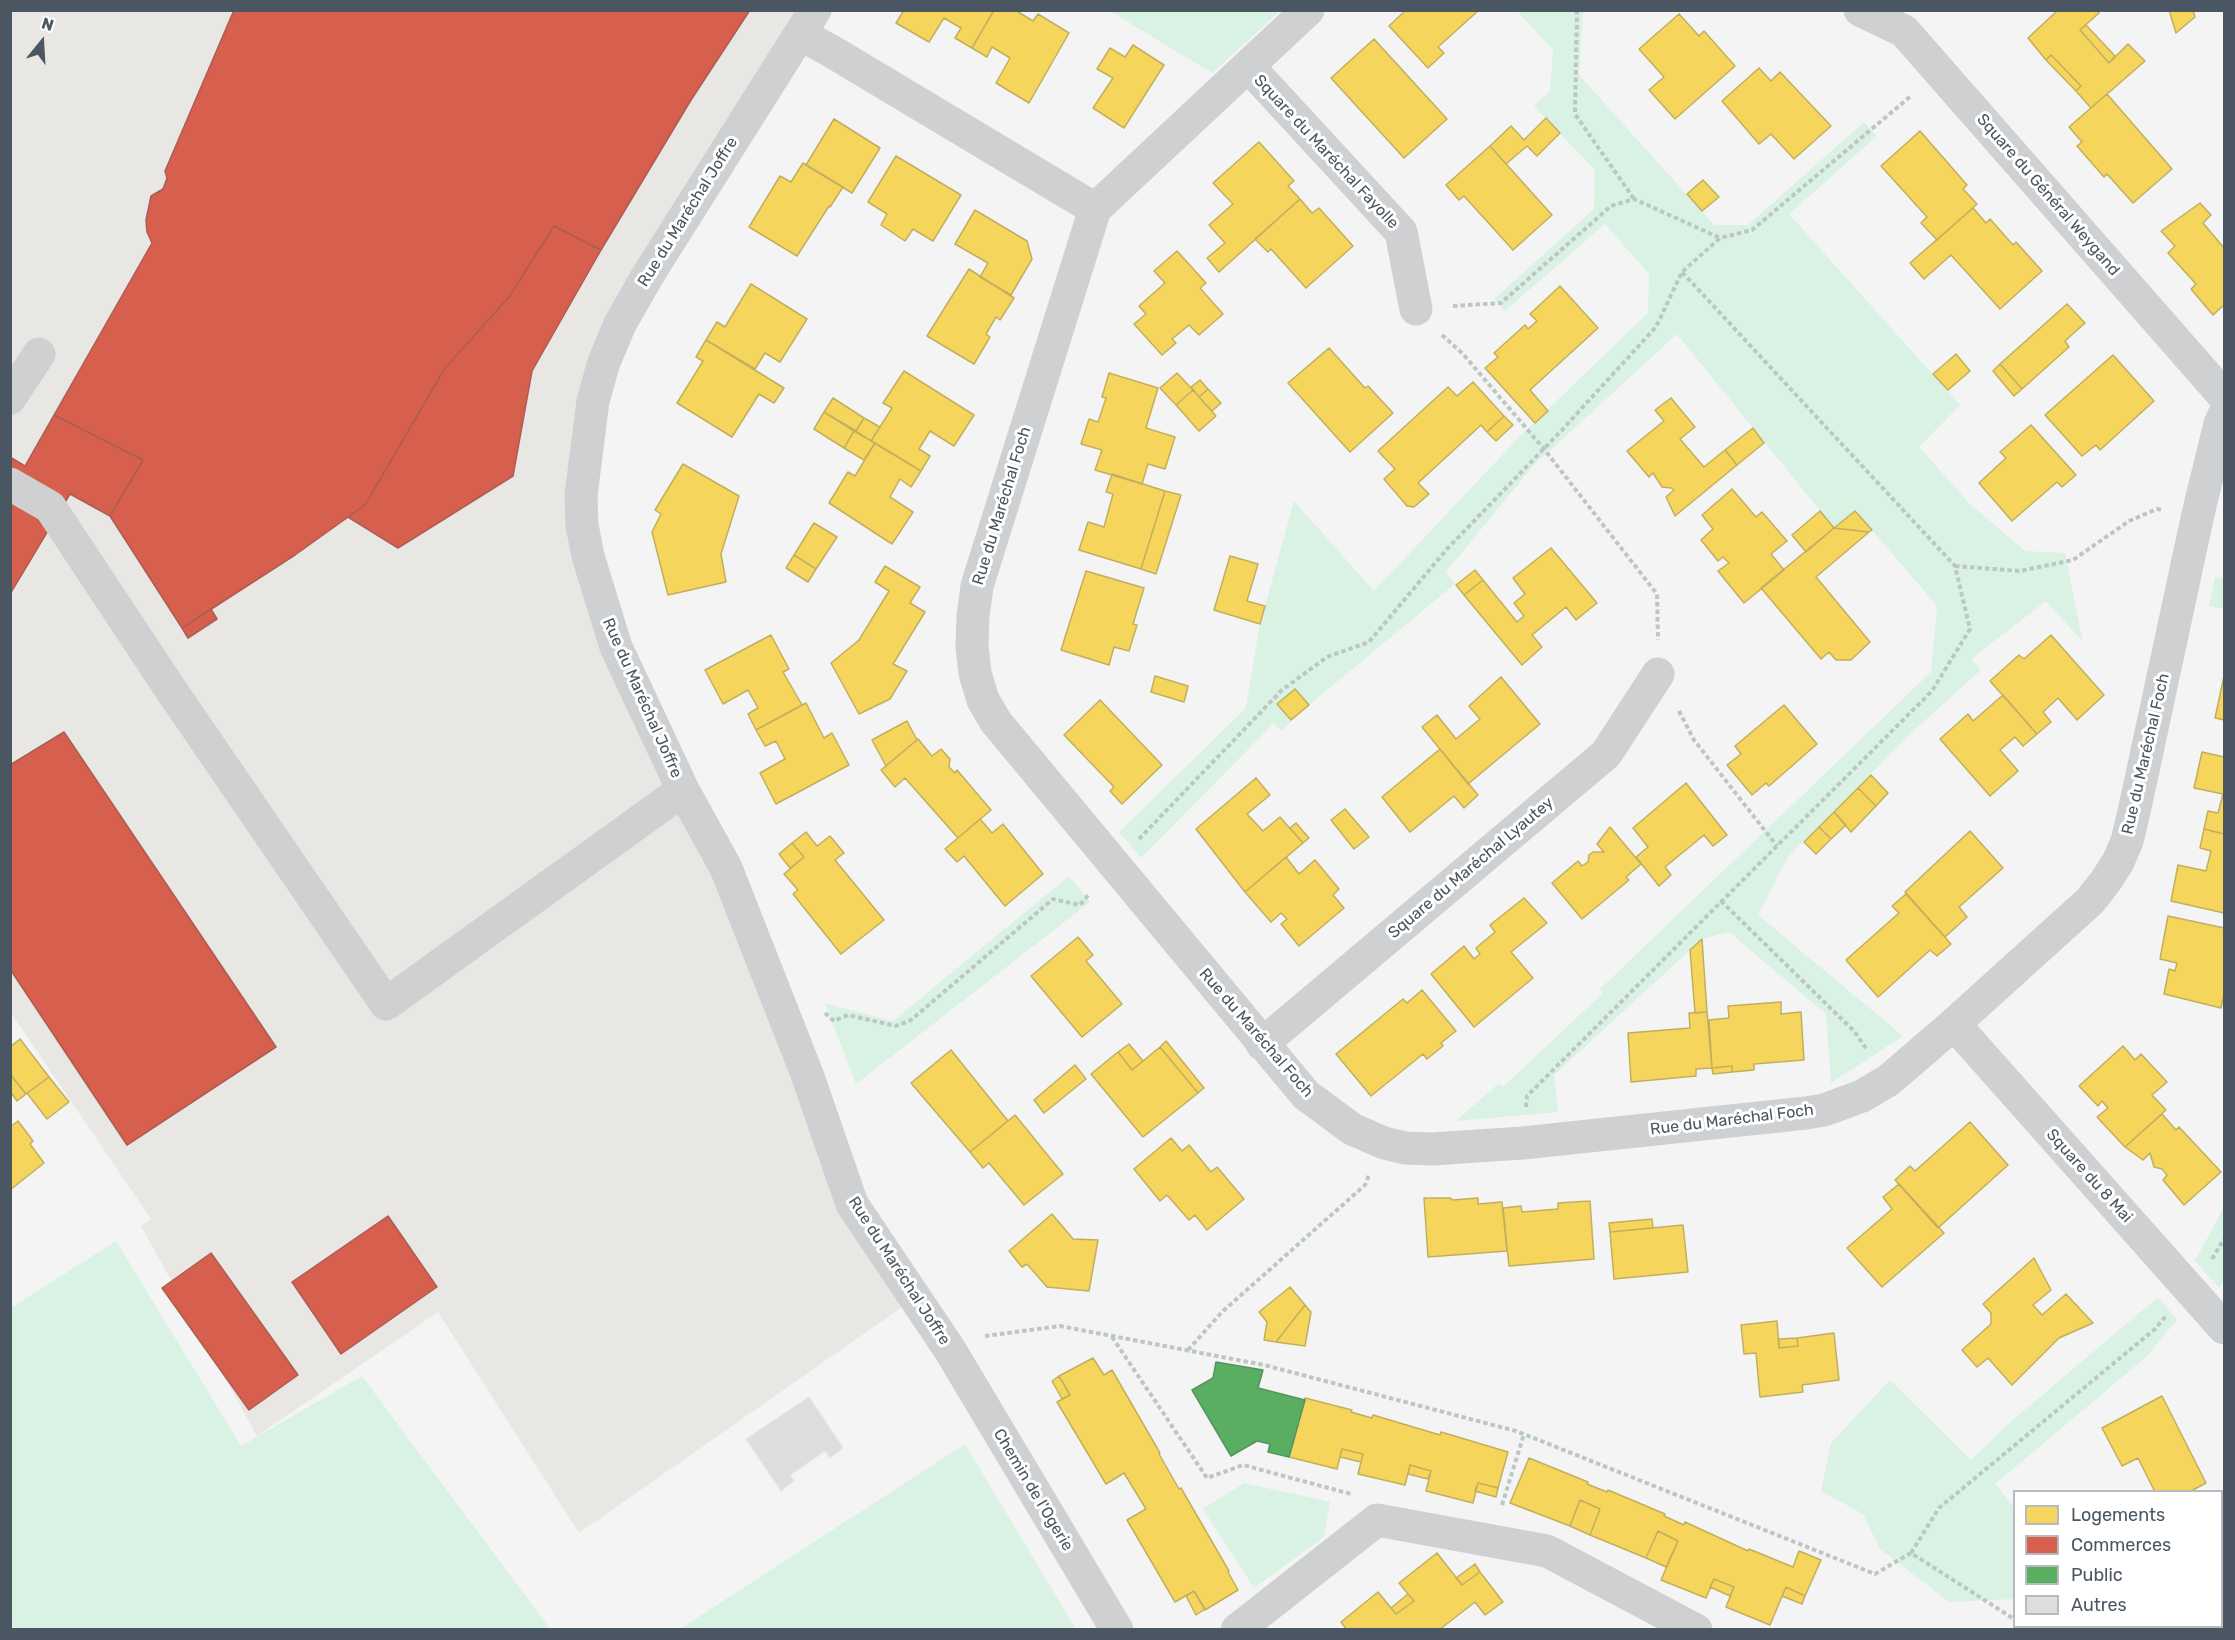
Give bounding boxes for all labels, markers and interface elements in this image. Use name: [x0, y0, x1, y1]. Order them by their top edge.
north arrow: [12, 12, 72, 72]
text: N: [39, 14, 56, 35]
street label: Square du Maréchal Fayolle: [1250, 71, 1402, 233]
street label: Square du Général Weygand: [1972, 110, 2124, 280]
street label: Rue du Maréchal Joffre: [634, 134, 742, 290]
street label: Rue du Maréchal Foch: [969, 424, 1035, 588]
street label: Rue du Maréchal Joffre: [598, 615, 686, 781]
street label: Rue du Maréchal Foch: [2118, 672, 2174, 836]
street label: Square du Maréchal Lyautey: [1385, 793, 1557, 943]
street label: Rue du Maréchal Foch: [1195, 965, 1317, 1101]
street label: Rue du Maréchal Foch: [1649, 1100, 1815, 1140]
street label: Square du 8 Mai: [2042, 1125, 2136, 1227]
street label: Rue du Maréchal Joffre: [844, 1193, 954, 1349]
street label: Chemin de l'Ogerie: [989, 1425, 1077, 1555]
legend: [2013, 1490, 2223, 1628]
text: Logements: [2071, 1504, 2165, 1526]
text: Commerces: [2071, 1534, 2171, 1556]
text: Public: [2071, 1564, 2123, 1586]
text: Autres: [2071, 1594, 2127, 1616]

